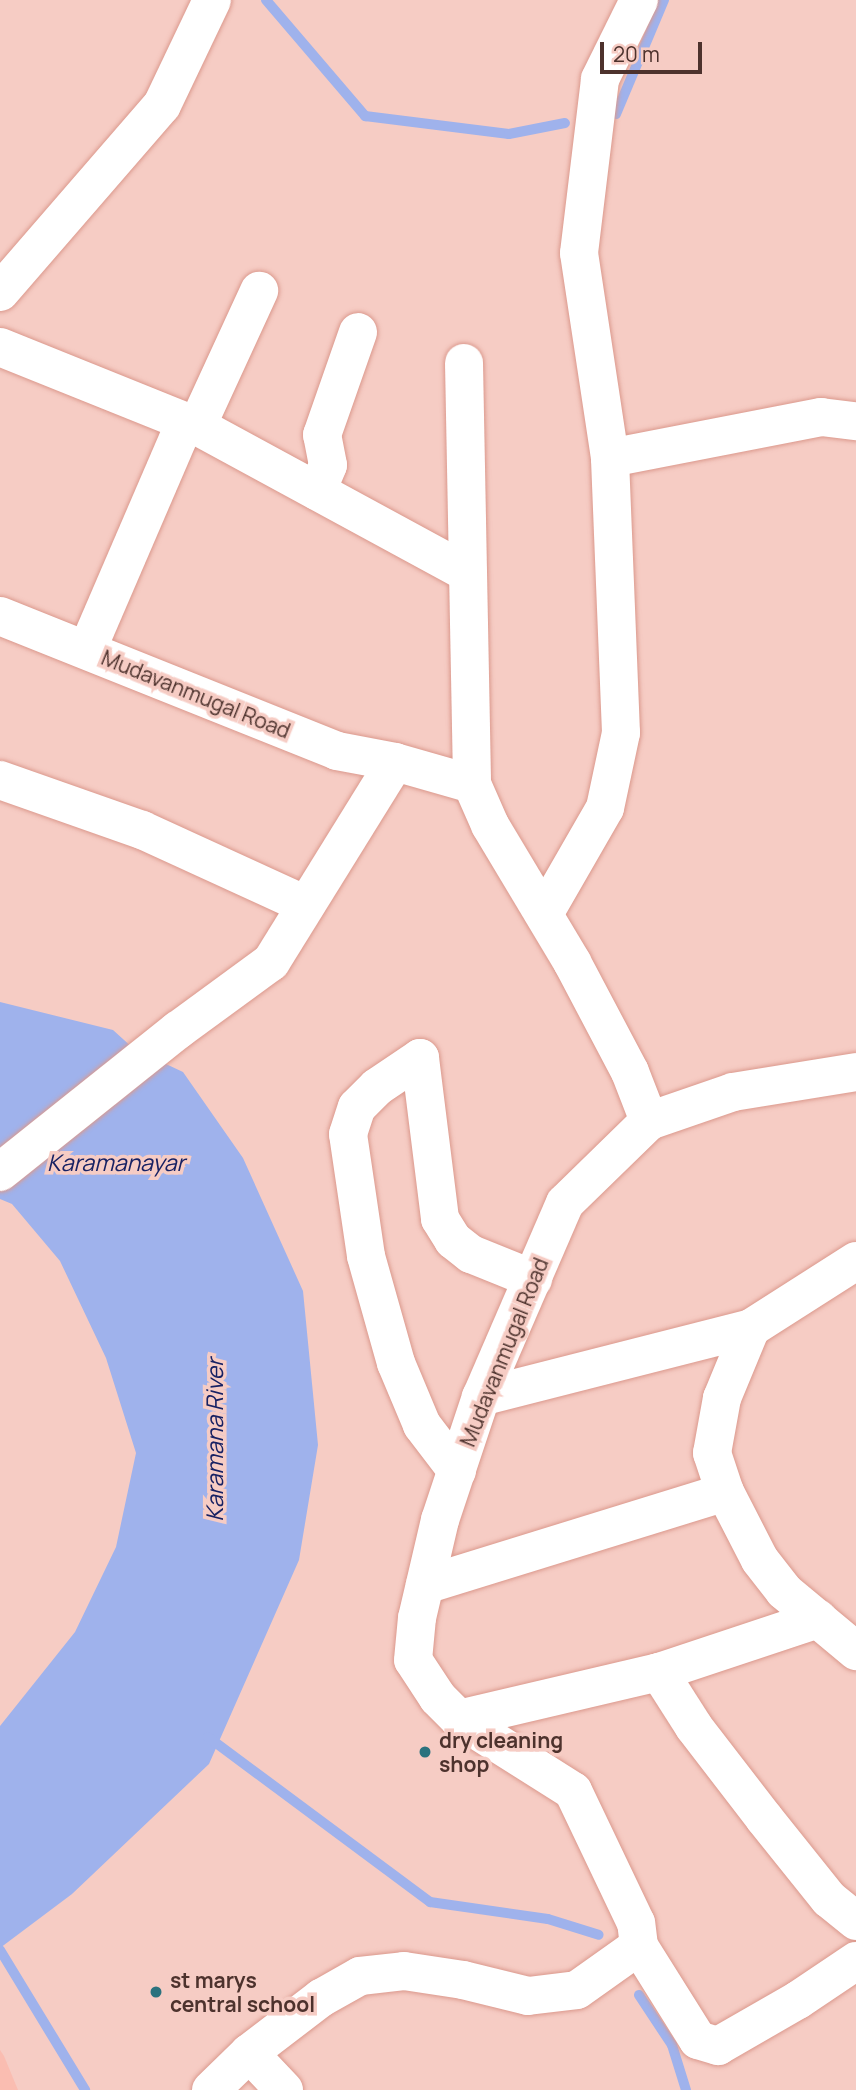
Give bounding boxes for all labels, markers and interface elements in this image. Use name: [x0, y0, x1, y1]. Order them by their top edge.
scale bar: [604, 28, 706, 72]
text: 20 m: [613, 40, 660, 68]
street label: Mudavanmugal Road: [98, 645, 294, 743]
water label: Karamanayar: [47, 1148, 185, 1176]
street label: Mudavanmugal Road: [455, 1254, 553, 1450]
water label: Karamana River: [200, 1358, 228, 1522]
place label: dry cleaning shop: [439, 1727, 563, 1777]
marker: dry cleaning shop: [417, 1744, 433, 1760]
place label: st marys central school: [170, 1967, 315, 2017]
marker: st marys central school: [148, 1984, 164, 2000]

